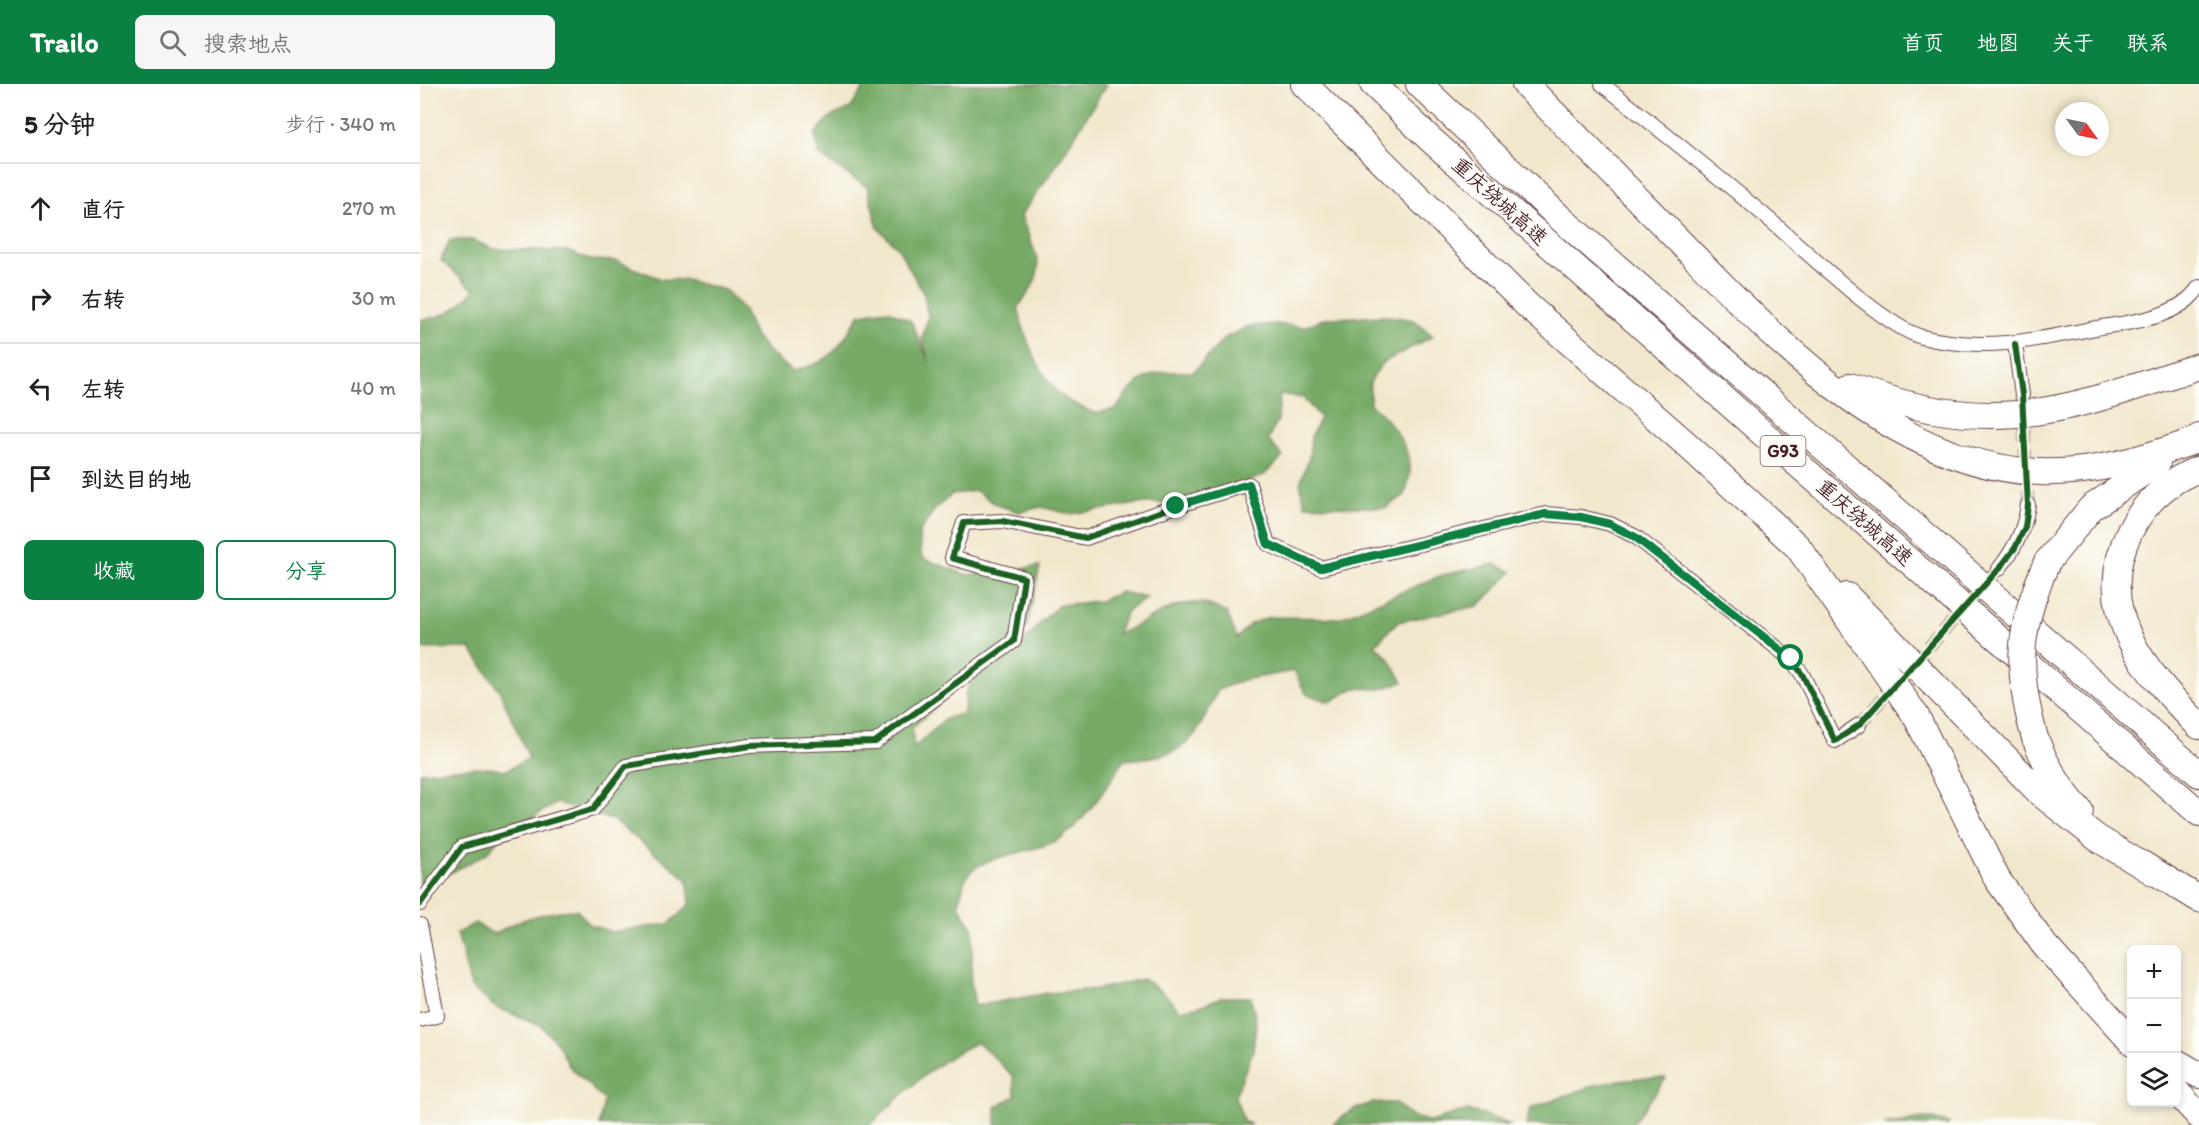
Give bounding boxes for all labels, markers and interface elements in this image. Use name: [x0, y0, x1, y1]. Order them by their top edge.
search box: [135, 15, 555, 69]
text: Trailo: [30, 25, 99, 59]
icon: search: [156, 26, 189, 59]
text: 搜索地点: [204, 30, 292, 57]
text: 首页: [1902, 30, 1944, 55]
text: 地图: [1977, 30, 2019, 55]
text: 关于: [2052, 30, 2094, 55]
text: 联系: [2127, 30, 2169, 55]
north arrow: [2055, 102, 2109, 156]
text: 5 分钟: [24, 108, 96, 140]
text: 步行 · 340 m: [286, 112, 396, 136]
street label: 重庆绕城高速: [1447, 152, 1553, 250]
icon: ahead: [24, 192, 57, 225]
text: 直行: [81, 196, 125, 223]
text: 270 m: [342, 196, 396, 220]
icon: right: [24, 282, 57, 315]
text: 右转: [81, 286, 125, 313]
text: 30 m: [351, 286, 396, 310]
icon: left: [24, 372, 57, 405]
text: 左转: [81, 376, 125, 403]
text: 40 m: [350, 376, 396, 400]
road number: G93: [1760, 436, 1806, 466]
icon: arrive: [24, 462, 57, 495]
text: 到达目的地: [81, 466, 191, 493]
street label: 重庆绕城高速: [1812, 474, 1918, 570]
route end: [1162, 492, 1188, 518]
button: 收藏: [24, 540, 204, 600]
button: 分享: [216, 540, 396, 600]
route start: [1777, 644, 1803, 670]
map controls: [2127, 945, 2181, 1107]
button: +: [2127, 945, 2181, 999]
button: −: [2127, 999, 2181, 1053]
button: layers: [2127, 1053, 2181, 1107]

